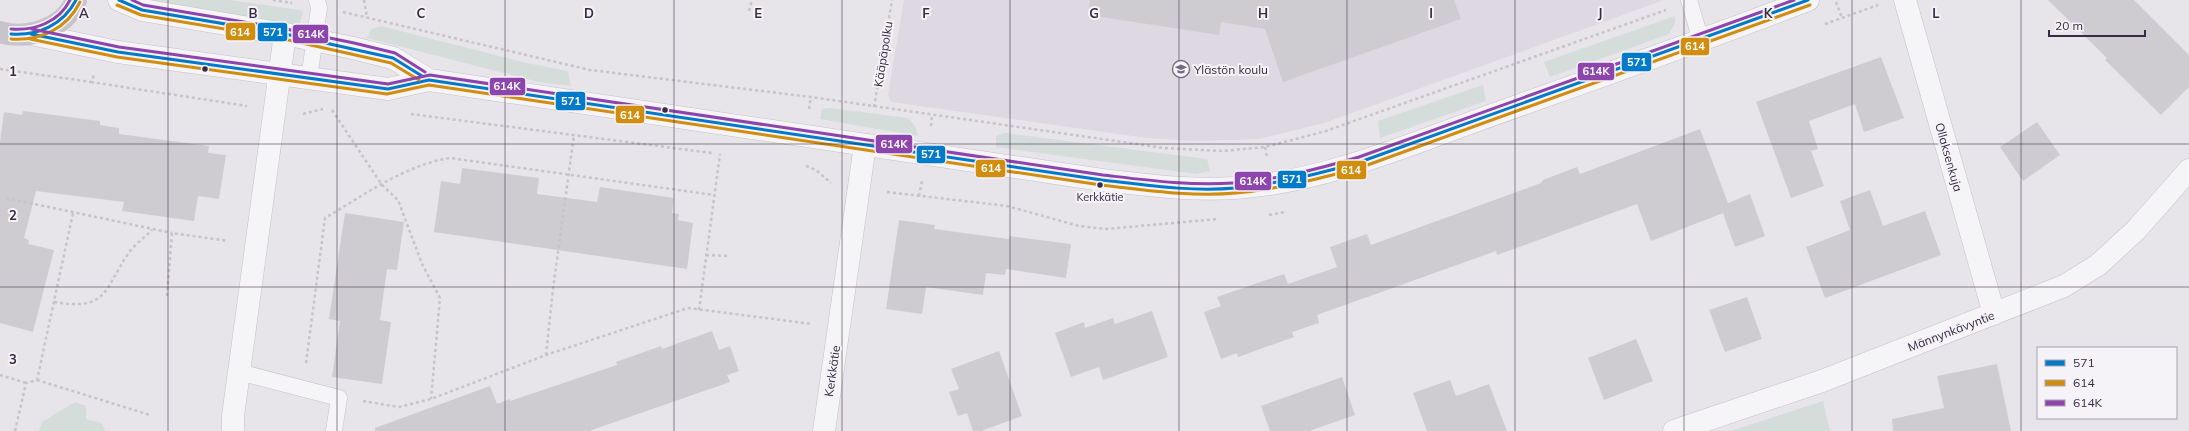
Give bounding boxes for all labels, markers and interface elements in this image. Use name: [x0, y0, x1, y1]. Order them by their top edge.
text: A: [79, 5, 89, 21]
text: B: [249, 5, 258, 21]
text: C: [417, 5, 426, 21]
text: D: [584, 5, 594, 21]
text: E: [754, 5, 762, 21]
text: F: [922, 5, 930, 21]
text: G: [1089, 5, 1099, 21]
text: H: [1258, 5, 1268, 21]
text: I: [1429, 5, 1433, 21]
text: J: [1598, 5, 1602, 21]
text: K: [1764, 5, 1774, 21]
text: L: [1932, 5, 1940, 21]
scale bar: [2049, 12, 2145, 38]
text: 20 m: [2055, 18, 2083, 33]
street label: Kääpäpolku: [870, 20, 896, 88]
line badge: 614: [225, 22, 256, 41]
line badge: 571: [257, 22, 288, 42]
line badge: 614K: [292, 24, 329, 44]
text: 614: [230, 25, 250, 39]
text: 571: [263, 25, 283, 39]
text: 614K: [297, 27, 325, 41]
line badge: 614: [1680, 37, 1710, 56]
text: 614: [1685, 39, 1705, 53]
line badge: 571: [1621, 52, 1652, 72]
text: 571: [1627, 55, 1647, 69]
school or university icon: Ylästön koulu: [1171, 59, 1191, 79]
place label: Ylästön koulu: [1193, 62, 1268, 77]
line badge: 614K: [1577, 62, 1615, 81]
text: 1: [9, 63, 17, 79]
unlabelled marker: [200, 64, 210, 74]
text: 614K: [1582, 64, 1610, 78]
line badge: 614K: [489, 77, 526, 96]
text: 614K: [493, 79, 521, 93]
line badge: 571: [555, 91, 586, 111]
text: 571: [561, 94, 581, 108]
line badge: 614: [615, 105, 645, 124]
unlabelled marker: [660, 105, 670, 115]
text: 614: [620, 108, 640, 122]
street label: Ollaksenkuja: [1932, 121, 1966, 193]
line badge: 614K: [875, 134, 913, 154]
text: 614K: [880, 137, 908, 151]
line badge: 571: [916, 145, 946, 164]
text: 571: [921, 147, 941, 161]
line badge: 614: [975, 159, 1006, 178]
line badge: 614: [1336, 160, 1367, 180]
text: 614: [981, 161, 1001, 175]
text: 614: [1341, 163, 1361, 177]
line badge: 571: [1277, 170, 1307, 189]
line badge: 614K: [1234, 171, 1272, 191]
text: 571: [1282, 172, 1302, 186]
text: 614K: [1239, 174, 1267, 188]
marker: Kerkkätie: [1095, 180, 1105, 190]
place label: Kerkkätie: [1076, 190, 1124, 204]
text: 2: [9, 207, 17, 223]
street label: Männynkävyntie: [1905, 308, 1997, 354]
street label: Kerkkätie: [821, 344, 843, 398]
legend: [2037, 347, 2177, 419]
text: 3: [9, 351, 17, 367]
text: 571: [2073, 355, 2095, 370]
text: 614: [2073, 375, 2095, 390]
text: 614K: [2073, 395, 2103, 410]

